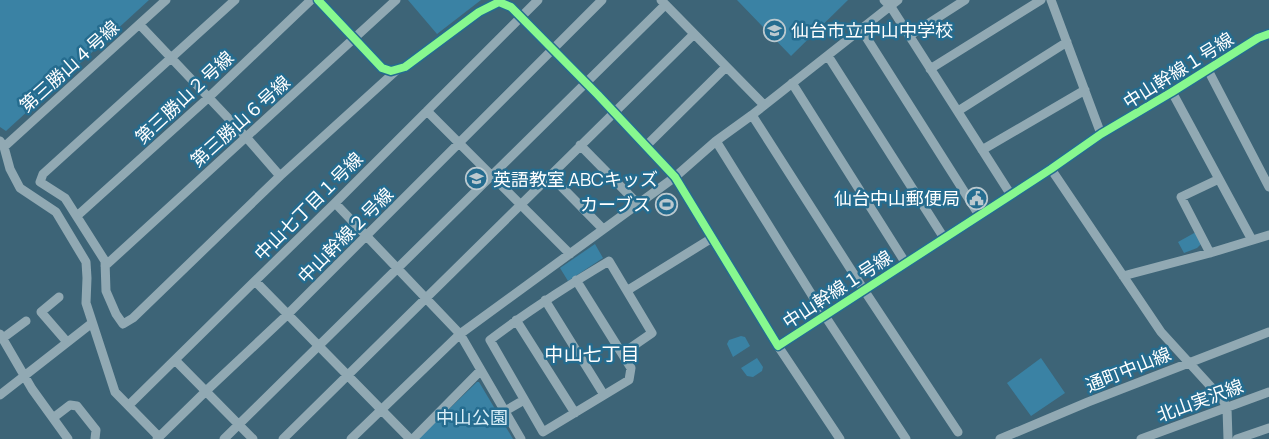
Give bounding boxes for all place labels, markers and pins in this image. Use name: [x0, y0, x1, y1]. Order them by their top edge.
school or university icon: 仙台市立中山中学校: [763, 18, 787, 42]
place label: 仙台市立中山中学校: [791, 18, 953, 42]
school or university icon: 英語教室 ABCキッズ: [465, 167, 489, 191]
place label: 英語教室 ABCキッズ: [493, 167, 658, 191]
place label: 仙台中山郵便局: [834, 186, 960, 210]
public building icon: 仙台中山郵便局: [964, 186, 988, 210]
place label: カーブス: [580, 192, 651, 216]
sports icon: カーブス: [655, 192, 679, 216]

